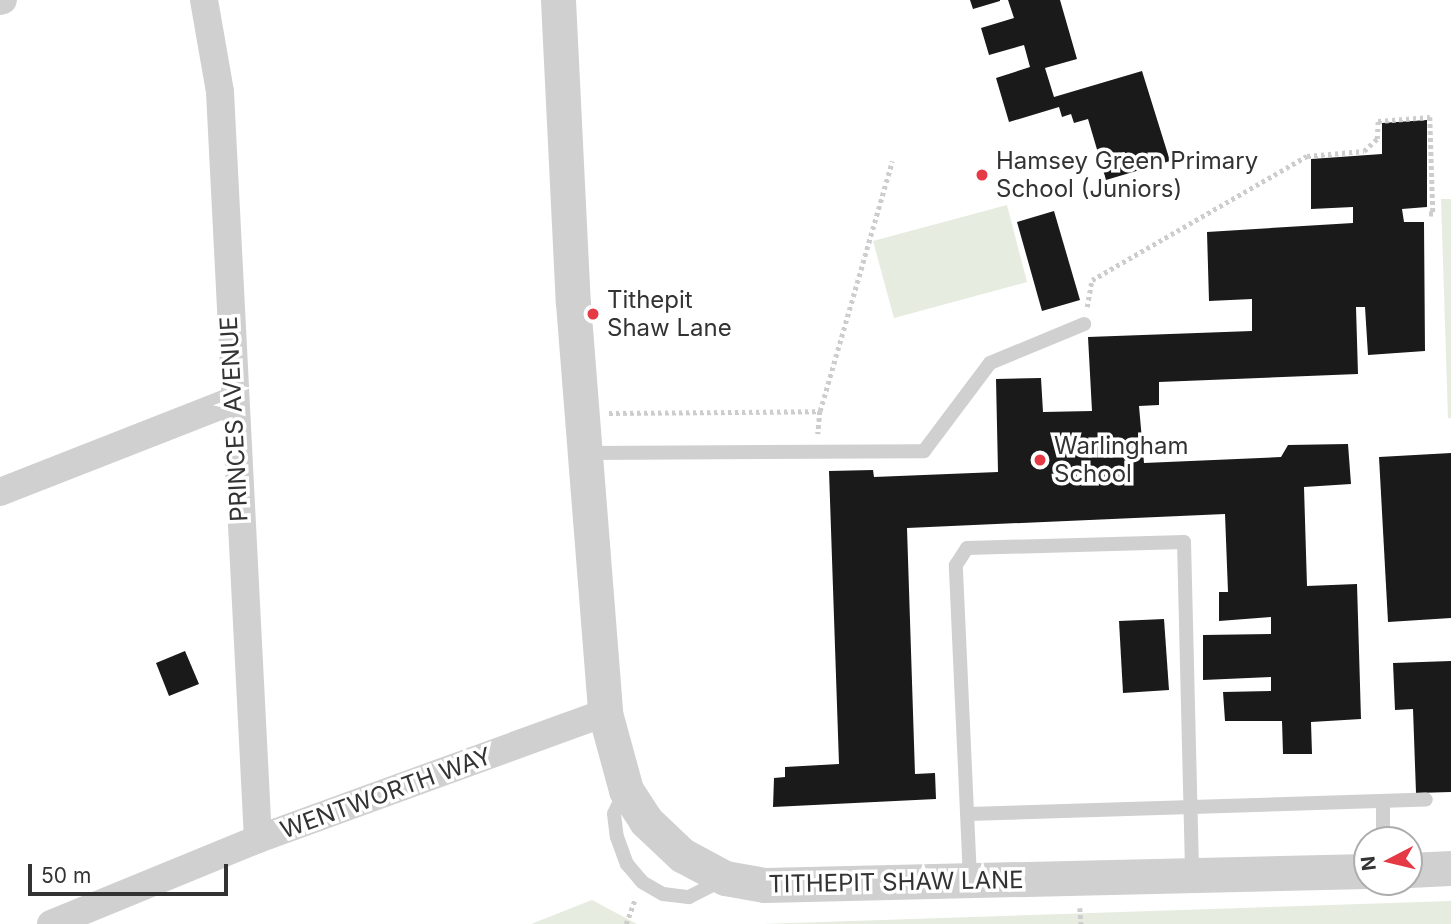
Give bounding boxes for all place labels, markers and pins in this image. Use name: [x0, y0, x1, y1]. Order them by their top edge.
place label: Hamsey Green Primary School (Juniors): [996, 147, 1258, 203]
marker: Hamsey Green Primary School (Juniors): [974, 167, 990, 183]
place label: Tithepit Shaw Lane: [607, 286, 732, 342]
marker: Tithepit Shaw Lane: [585, 306, 601, 322]
place label: Warlingham School: [1054, 432, 1189, 488]
marker: Warlingham School: [1032, 452, 1048, 468]

